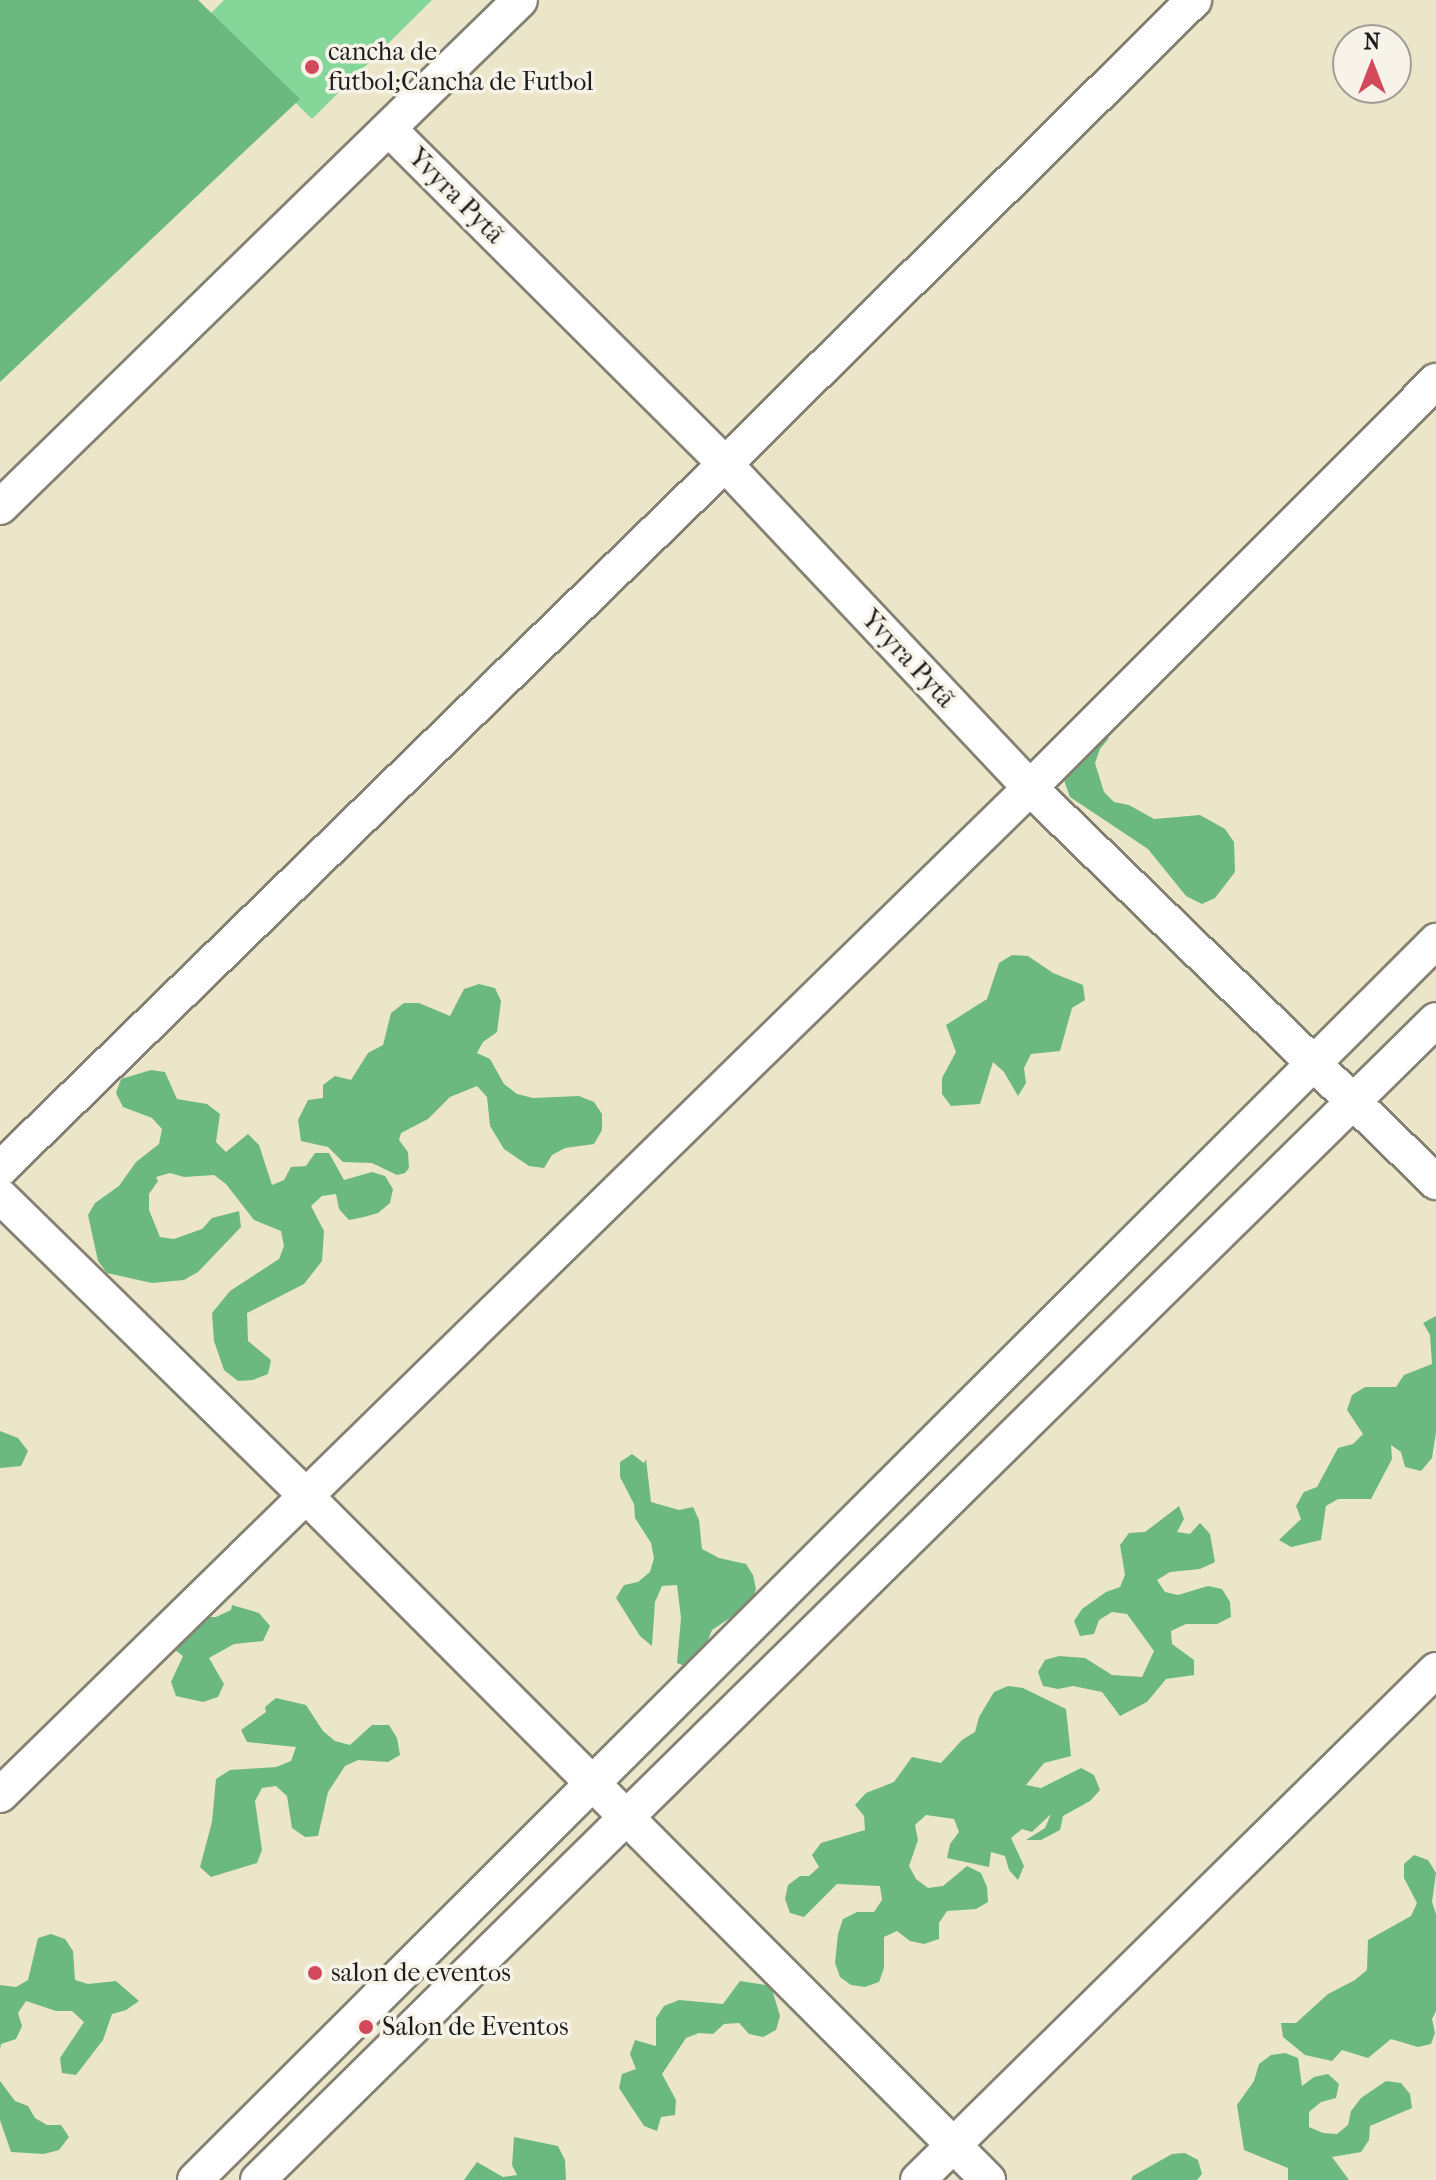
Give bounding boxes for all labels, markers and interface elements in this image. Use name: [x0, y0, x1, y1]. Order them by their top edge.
north arrow: [1332, 24, 1412, 104]
text: N: [1364, 29, 1380, 55]
place label: cancha de futbol;Cancha de Futbol: [328, 36, 593, 98]
marker: cancha de futbol;Cancha de Futbol: [303, 58, 321, 76]
street label: Yvyra Pytã: [402, 142, 510, 250]
street label: Yvyra Pytã: [855, 604, 961, 714]
place label: salon de eventos: [331, 1957, 511, 1989]
marker: salon de eventos: [306, 1964, 324, 1982]
place label: Salon de Eventos: [382, 2011, 569, 2043]
marker: Salon de Eventos: [357, 2018, 375, 2036]

